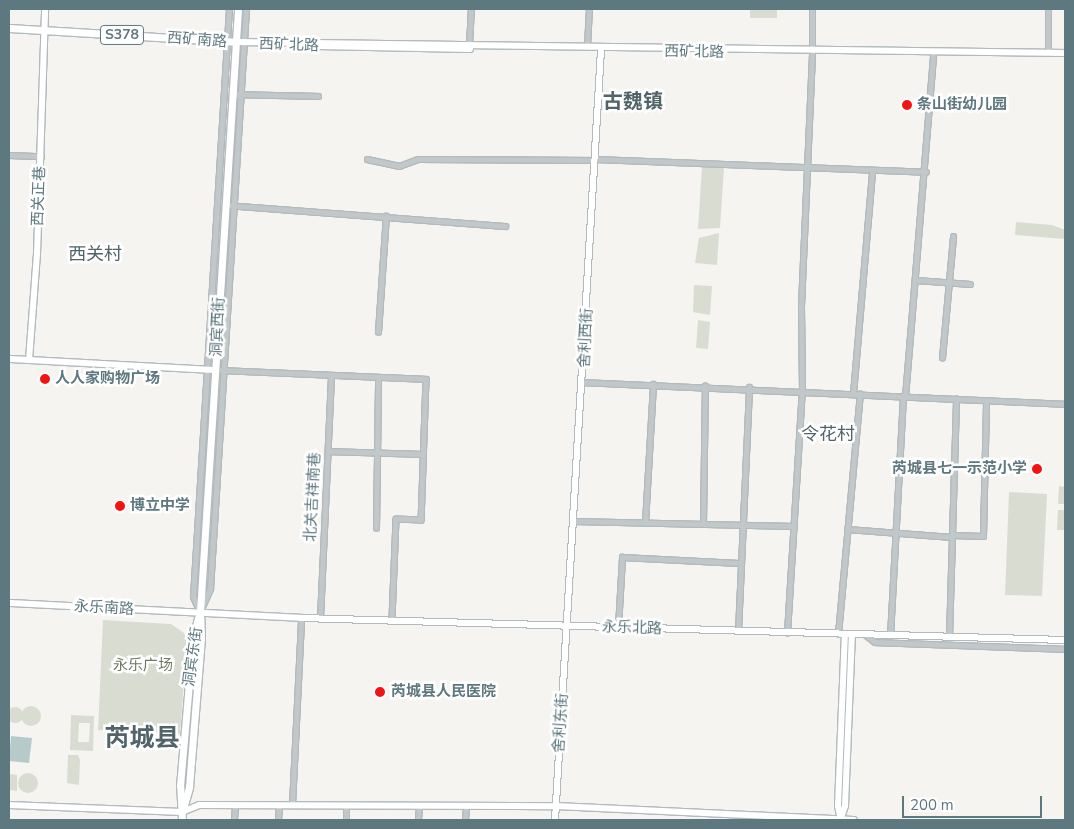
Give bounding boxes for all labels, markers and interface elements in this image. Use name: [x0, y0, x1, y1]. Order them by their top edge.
road number: S378: [100, 24, 144, 46]
street label: 西矿南路: [166, 29, 228, 51]
street label: 西矿北路: [259, 35, 319, 55]
street label: 西矿北路: [664, 42, 724, 62]
district label: 古魏镇: [603, 89, 663, 113]
place label: 条山街幼儿园: [917, 96, 1007, 114]
marker: 条山街幼儿园: [901, 99, 913, 111]
street label: 西关正巷: [29, 166, 49, 226]
district label: 西关村: [68, 243, 122, 265]
street label: 洞宾西街: [207, 297, 229, 357]
street label: 舍利西街: [575, 308, 597, 368]
place label: 人人家购物广场: [55, 370, 160, 388]
marker: 人人家购物广场: [39, 373, 51, 385]
district label: 令花村: [801, 423, 855, 445]
street label: 北关吉祥南巷: [302, 452, 324, 542]
place label: 芮城县七一示范小学: [892, 460, 1027, 478]
marker: 芮城县七一示范小学: [1031, 463, 1043, 475]
place label: 博立中学: [130, 497, 190, 515]
marker: 博立中学: [114, 500, 126, 512]
street label: 永乐南路: [74, 597, 134, 619]
street label: 永乐北路: [602, 618, 662, 638]
street label: 洞宾东街: [180, 626, 206, 688]
park label: 永乐广场: [113, 657, 173, 675]
place label: 芮城县人民医院: [391, 683, 496, 701]
marker: 芮城县人民医院: [373, 685, 387, 699]
street label: 舍利东街: [550, 692, 572, 754]
district label: 芮城县: [105, 723, 179, 753]
scale bar: [904, 786, 1044, 818]
text: 200 m: [910, 795, 954, 815]

